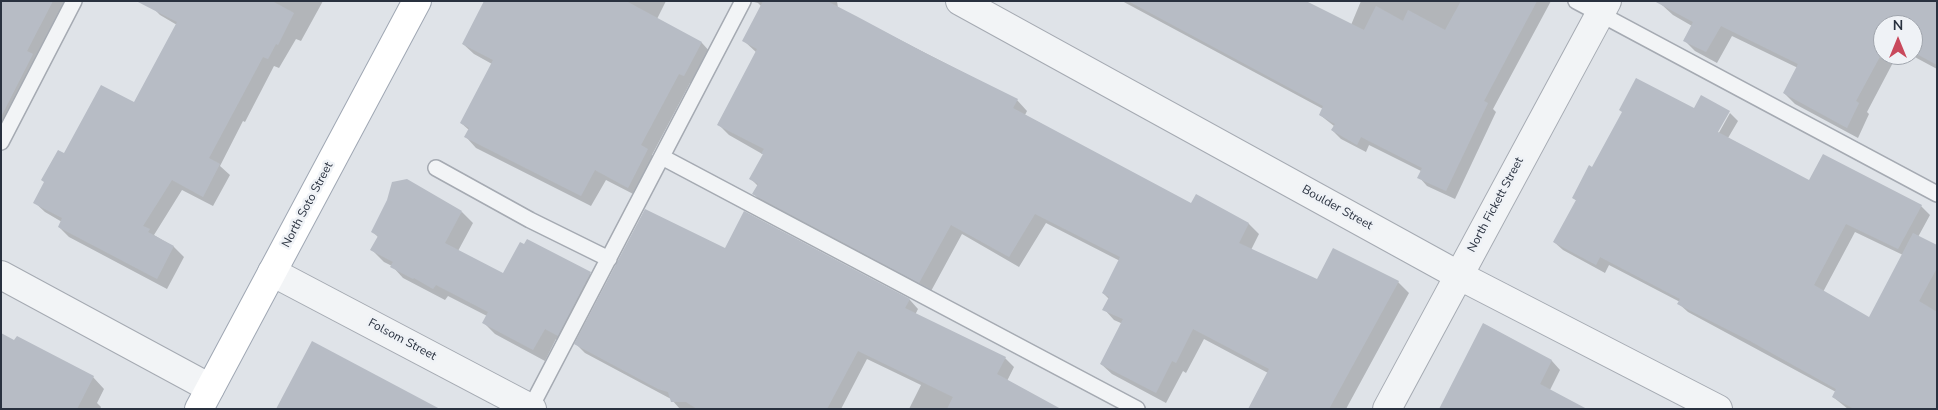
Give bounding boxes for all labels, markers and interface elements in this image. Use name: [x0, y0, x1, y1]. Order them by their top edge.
north arrow: [1873, 15, 1923, 65]
text: N: [1893, 16, 1903, 35]
street label: North Fickett Street: [1465, 155, 1527, 255]
street label: North Soto Street: [279, 160, 337, 250]
street label: Boulder Street: [1299, 183, 1375, 233]
street label: Folsom Street: [365, 316, 439, 364]

